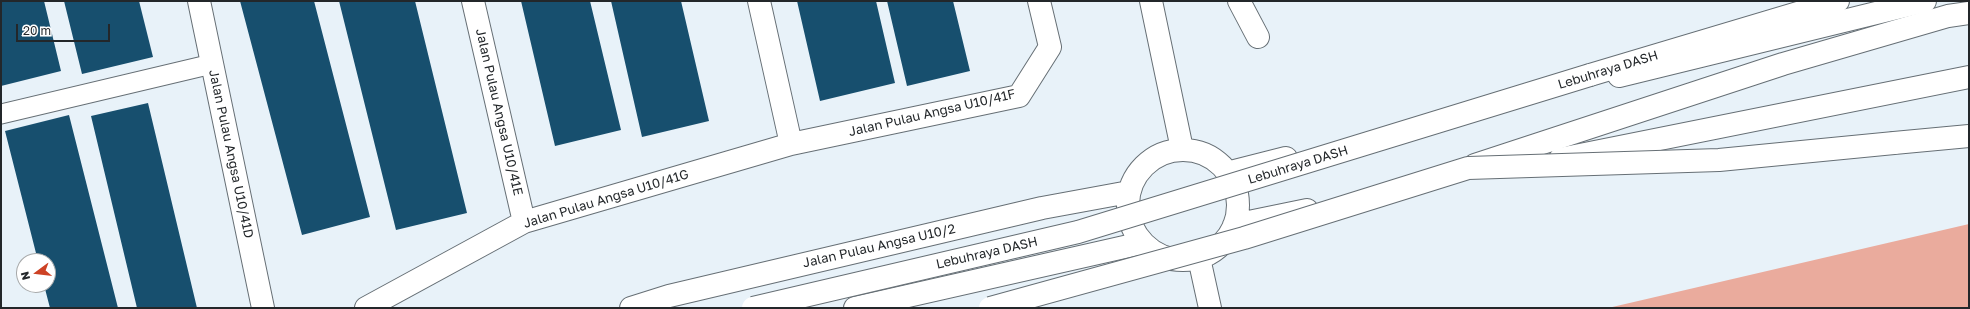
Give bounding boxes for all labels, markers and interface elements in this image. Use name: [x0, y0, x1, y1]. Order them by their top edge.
scale bar: [18, 16, 112, 42]
text: 20 m: [23, 23, 51, 38]
street label: Jalan Pulau Angsa U10/41E: [472, 27, 526, 197]
street label: Lebuhraya DASH: [1556, 47, 1660, 93]
street label: Jalan Pulau Angsa U10/41D: [205, 68, 257, 240]
street label: Jalan Pulau Angsa U10/41F: [847, 86, 1017, 140]
street label: Lebuhraya DASH: [1246, 142, 1350, 188]
street label: Jalan Pulau Angsa U10/41G: [521, 166, 691, 232]
street label: Jalan Pulau Angsa U10/2: [801, 221, 957, 271]
street label: Lebuhraya DASH: [935, 234, 1039, 272]
north arrow: [16, 253, 56, 293]
text: N: [18, 270, 32, 282]

